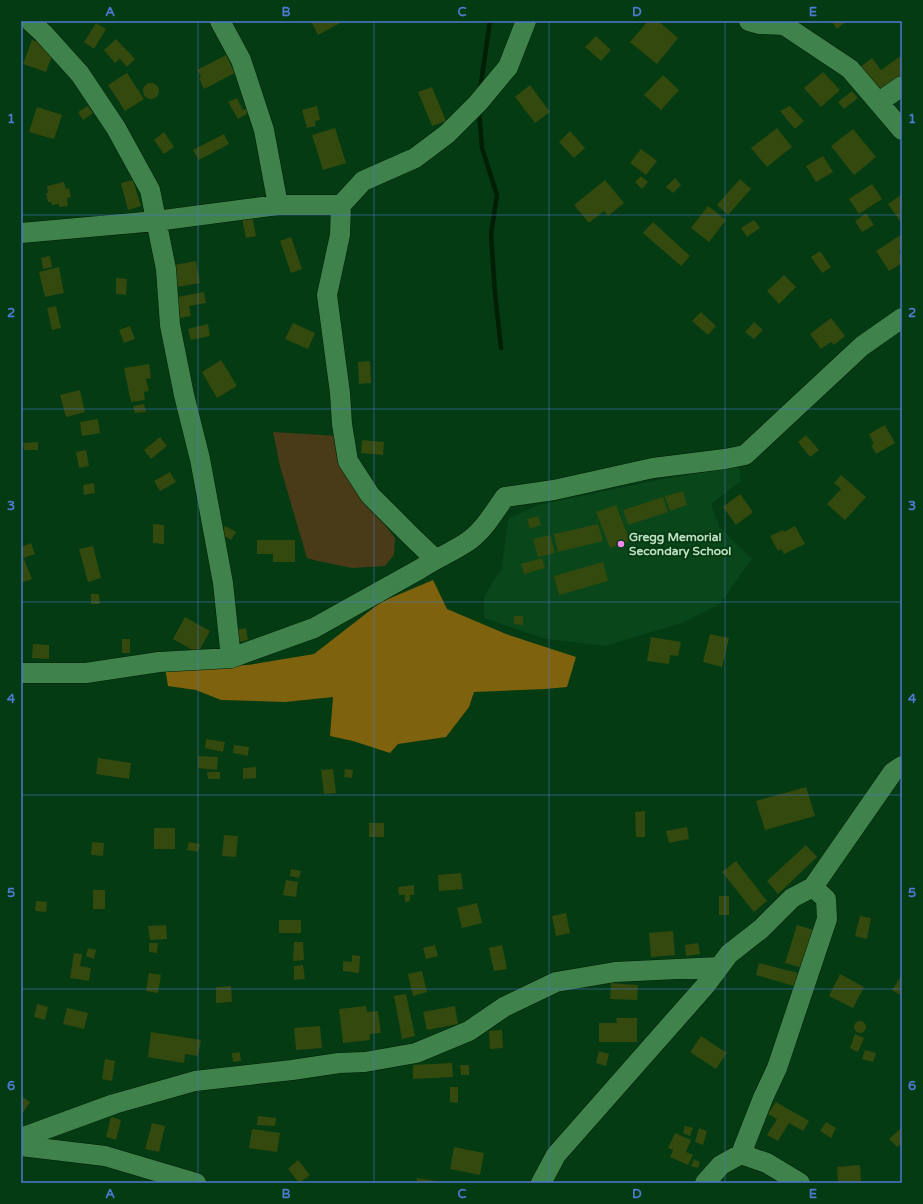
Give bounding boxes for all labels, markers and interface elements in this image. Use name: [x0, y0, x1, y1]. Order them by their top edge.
text: A: [105, 4, 115, 20]
text: B: [281, 4, 291, 20]
text: C: [457, 4, 467, 20]
text: D: [632, 4, 642, 20]
text: E: [809, 4, 817, 20]
text: 1: [7, 111, 15, 127]
text: 1: [908, 111, 916, 127]
text: 2: [7, 305, 15, 321]
text: 2: [908, 305, 916, 321]
text: 3: [7, 498, 15, 514]
text: 3: [908, 498, 916, 514]
place label: Gregg Memorial Secondary School: [629, 530, 731, 559]
marker: Gregg Memorial Secondary School: [616, 539, 626, 549]
text: 4: [7, 691, 16, 707]
text: 4: [908, 691, 917, 707]
text: 5: [7, 885, 15, 901]
text: 5: [908, 885, 916, 901]
text: 6: [7, 1078, 15, 1094]
text: 6: [908, 1078, 916, 1094]
text: A: [105, 1186, 115, 1202]
text: B: [281, 1186, 291, 1202]
text: C: [457, 1186, 467, 1202]
text: D: [632, 1186, 642, 1202]
text: E: [809, 1186, 817, 1202]

